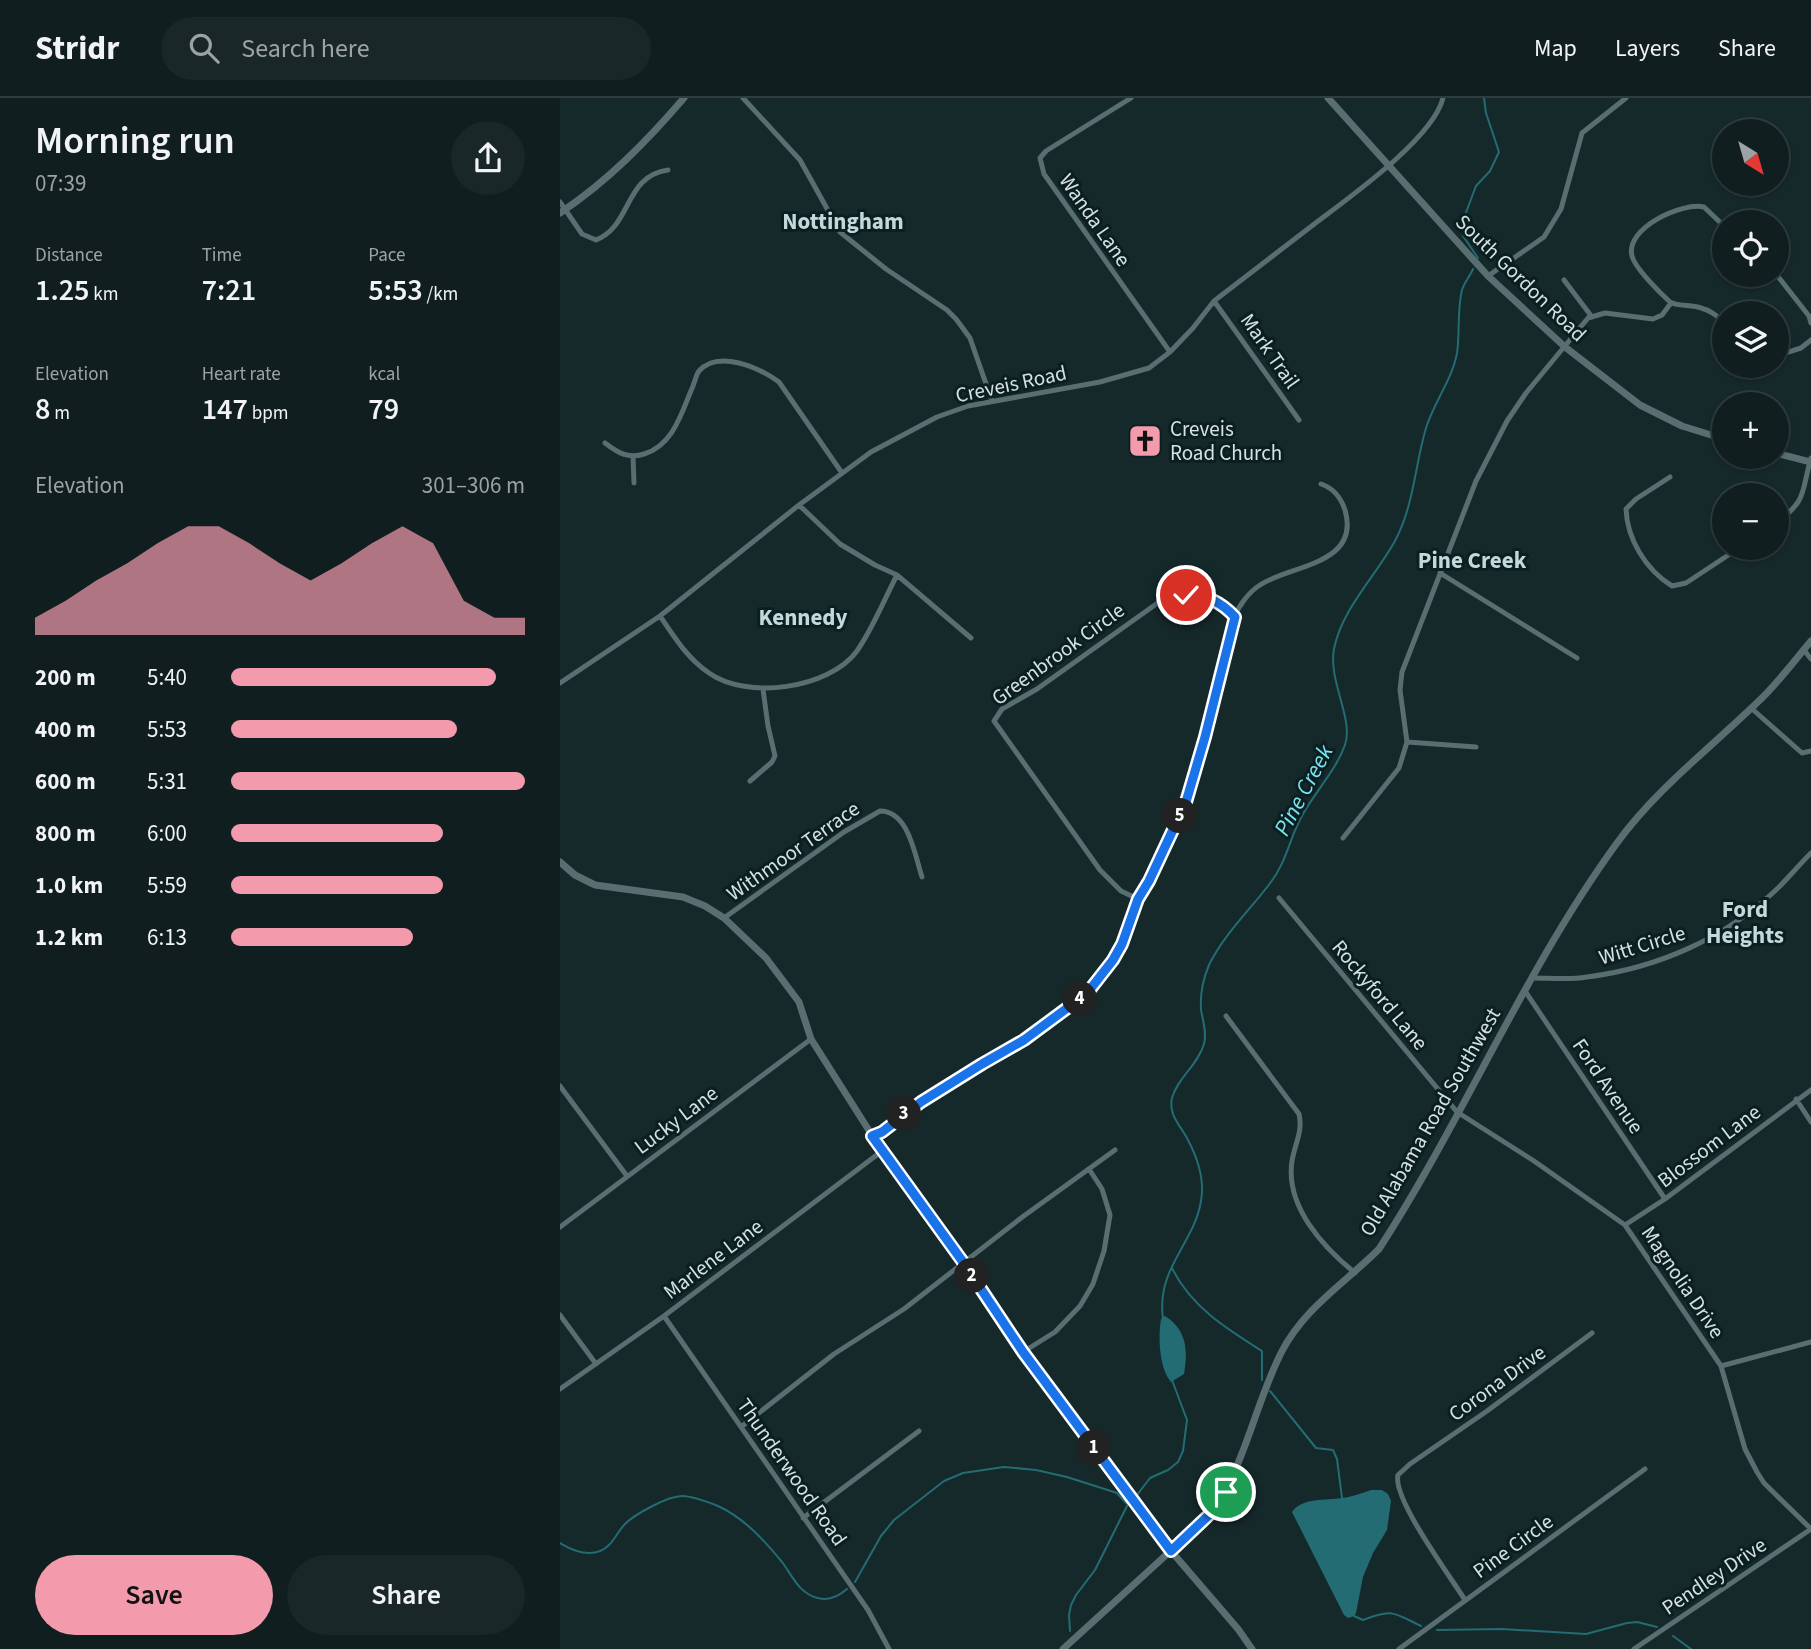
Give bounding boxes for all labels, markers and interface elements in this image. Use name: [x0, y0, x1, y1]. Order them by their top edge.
search box: [161, 17, 651, 80]
text: Stridr: [35, 25, 119, 72]
icon: search: [185, 29, 223, 67]
text: Search here: [241, 30, 370, 67]
text: Map: [1534, 31, 1577, 66]
text: Layers: [1615, 31, 1680, 66]
text: Share: [1718, 31, 1776, 66]
text: Morning run: [35, 114, 235, 168]
north arrow: [1712, 119, 1788, 196]
map controls: [1712, 119, 1789, 560]
button: share: [451, 121, 525, 195]
text: 07:39: [35, 167, 86, 200]
street label: Wanda Lane: [1052, 167, 1138, 273]
district label: Nottingham: [782, 205, 904, 238]
street label: South Gordon Road: [1449, 207, 1593, 349]
button: locate: [1712, 210, 1789, 287]
text: Distance: [35, 242, 103, 269]
text: Time: [202, 242, 242, 269]
text: Pace: [368, 242, 406, 269]
text: 1.25: [35, 269, 89, 312]
text: 7:21: [202, 269, 256, 312]
text: 5:53: [368, 269, 423, 312]
text: km: [89, 281, 118, 308]
text: /km: [423, 281, 458, 308]
button: layers: [1712, 301, 1789, 378]
street label: Mark Trail: [1233, 307, 1307, 395]
street label: Creveis Road: [953, 358, 1069, 410]
text: Elevation: [35, 361, 109, 388]
text: Heart rate: [202, 361, 281, 388]
text: kcal: [368, 361, 400, 388]
text: 8: [35, 388, 50, 431]
text: 147: [202, 388, 248, 431]
text: 79: [368, 388, 399, 431]
button: +: [1712, 392, 1789, 469]
text: m: [50, 400, 70, 427]
text: bpm: [248, 400, 288, 427]
place label: Creveis Road Church: [1170, 414, 1282, 468]
church icon: Creveis Road Church: [1126, 422, 1164, 460]
text: Elevation: [35, 469, 125, 502]
text: 301–306 m: [422, 469, 525, 502]
button: −: [1712, 483, 1789, 560]
district label: Pine Creek: [1418, 544, 1527, 577]
pin: [1156, 565, 1216, 625]
icon: check: [1167, 576, 1205, 614]
street label: Greenbrook Circle: [985, 595, 1131, 713]
district label: Kennedy: [758, 601, 848, 634]
text: 200 m: [35, 661, 96, 694]
text: 5:40: [147, 661, 187, 694]
text: 400 m: [35, 713, 96, 746]
text: 5:53: [147, 713, 187, 746]
water label: Pine Creek: [1266, 738, 1342, 842]
text: 600 m: [35, 765, 96, 798]
text: 5:31: [147, 765, 187, 798]
street label: Withmoor Terrace: [720, 794, 866, 908]
pin: 5: [1162, 798, 1198, 834]
text: 5: [1174, 802, 1185, 829]
text: 800 m: [35, 817, 96, 850]
text: 6:00: [147, 817, 187, 850]
text: 1.0 km: [35, 869, 103, 902]
text: 5:59: [147, 869, 187, 902]
district label: Ford Heights: [1706, 893, 1784, 952]
street label: Witt Circle: [1595, 918, 1689, 972]
text: 1.2 km: [35, 921, 103, 954]
text: 6:13: [147, 921, 187, 954]
street label: Rockyford Lane: [1325, 933, 1435, 1057]
pin: 4: [1063, 982, 1098, 1016]
text: 4: [1074, 985, 1085, 1012]
street label: Old Alabama Road Southwest: [1352, 1002, 1508, 1242]
street label: Ford Avenue: [1565, 1032, 1651, 1140]
street label: Lucky Lane: [628, 1079, 724, 1161]
pin: 3: [886, 1096, 922, 1132]
street label: Blossom Lane: [1651, 1097, 1767, 1195]
text: 3: [898, 1100, 909, 1127]
street label: Marlene Lane: [657, 1212, 769, 1306]
street label: Magnolia Drive: [1634, 1220, 1732, 1344]
pin: 2: [954, 1258, 990, 1294]
text: 2: [966, 1262, 977, 1289]
street label: Corona Drive: [1442, 1337, 1552, 1429]
street label: Thunderwood Road: [730, 1392, 854, 1552]
pin: 1: [1076, 1430, 1112, 1466]
text: 1: [1088, 1434, 1099, 1461]
pin: [1196, 1462, 1256, 1522]
icon: arrive: [1207, 1473, 1245, 1511]
street label: Pine Circle: [1467, 1507, 1559, 1585]
street label: Pendley Drive: [1656, 1530, 1772, 1622]
button: Save: [35, 1555, 273, 1635]
button: Share: [287, 1555, 525, 1635]

